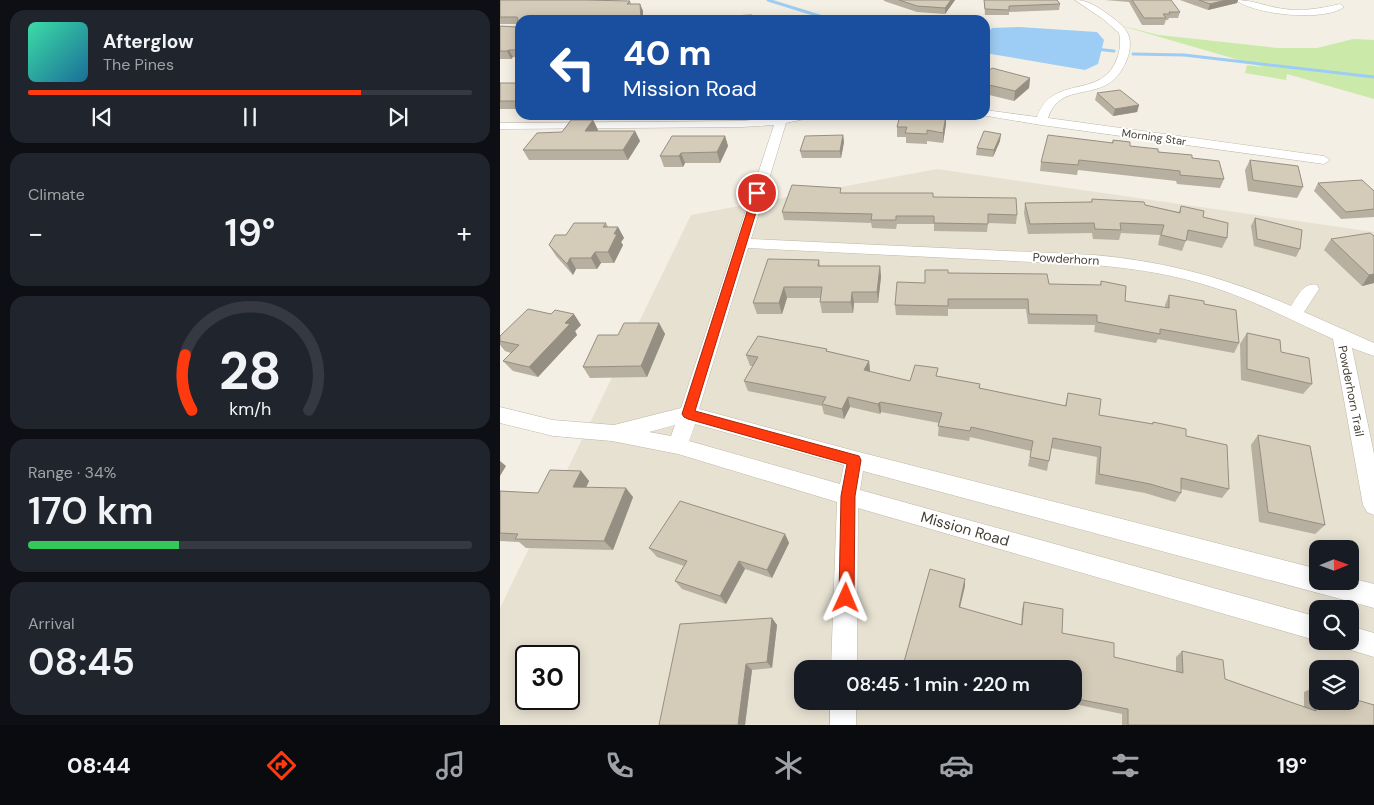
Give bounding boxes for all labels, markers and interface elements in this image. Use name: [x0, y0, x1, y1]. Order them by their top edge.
text: Afterglow: [103, 29, 194, 54]
text: 40 m: [623, 30, 712, 76]
icon: left: [540, 35, 605, 100]
text: The Pines: [103, 54, 174, 75]
text: Mission Road: [623, 74, 757, 103]
icon: previous: [88, 103, 116, 131]
icon: pause: [236, 103, 264, 131]
icon: next: [384, 103, 412, 131]
street label: Morning Star: [1121, 126, 1187, 148]
pin: [736, 172, 778, 214]
icon: arrive: [743, 179, 771, 207]
text: Climate: [28, 184, 85, 205]
text: 19°: [225, 208, 275, 258]
text: −: [28, 215, 43, 252]
text: +: [457, 215, 472, 252]
street label: Powderhorn: [1032, 249, 1100, 269]
text: 28: [219, 337, 281, 405]
street label: Powderhorn Trail: [1334, 344, 1368, 438]
text: km/h: [229, 397, 271, 421]
text: Range · 34%: [28, 462, 116, 483]
text: 170 km: [28, 486, 153, 536]
street label: Mission Road: [918, 507, 1012, 551]
north arrow: [1309, 540, 1359, 590]
map controls: [1309, 540, 1359, 710]
position arrow: [819, 571, 871, 623]
button: search: [1309, 600, 1359, 650]
text: Arrival: [28, 613, 75, 634]
text: 08:45: [28, 637, 135, 687]
speed limit sign: 30: [515, 645, 580, 710]
button: layers: [1309, 660, 1359, 710]
text: 08:45 · 1 min · 220 m: [846, 672, 1030, 697]
icon: directions: [264, 748, 299, 783]
icon: music: [433, 748, 468, 783]
icon: phone: [602, 748, 637, 783]
icon: climate: [771, 748, 806, 783]
icon: car: [939, 748, 974, 783]
icon: filters: [1108, 748, 1143, 783]
text: 08:44: [67, 751, 131, 780]
text: 19°: [1277, 751, 1307, 780]

